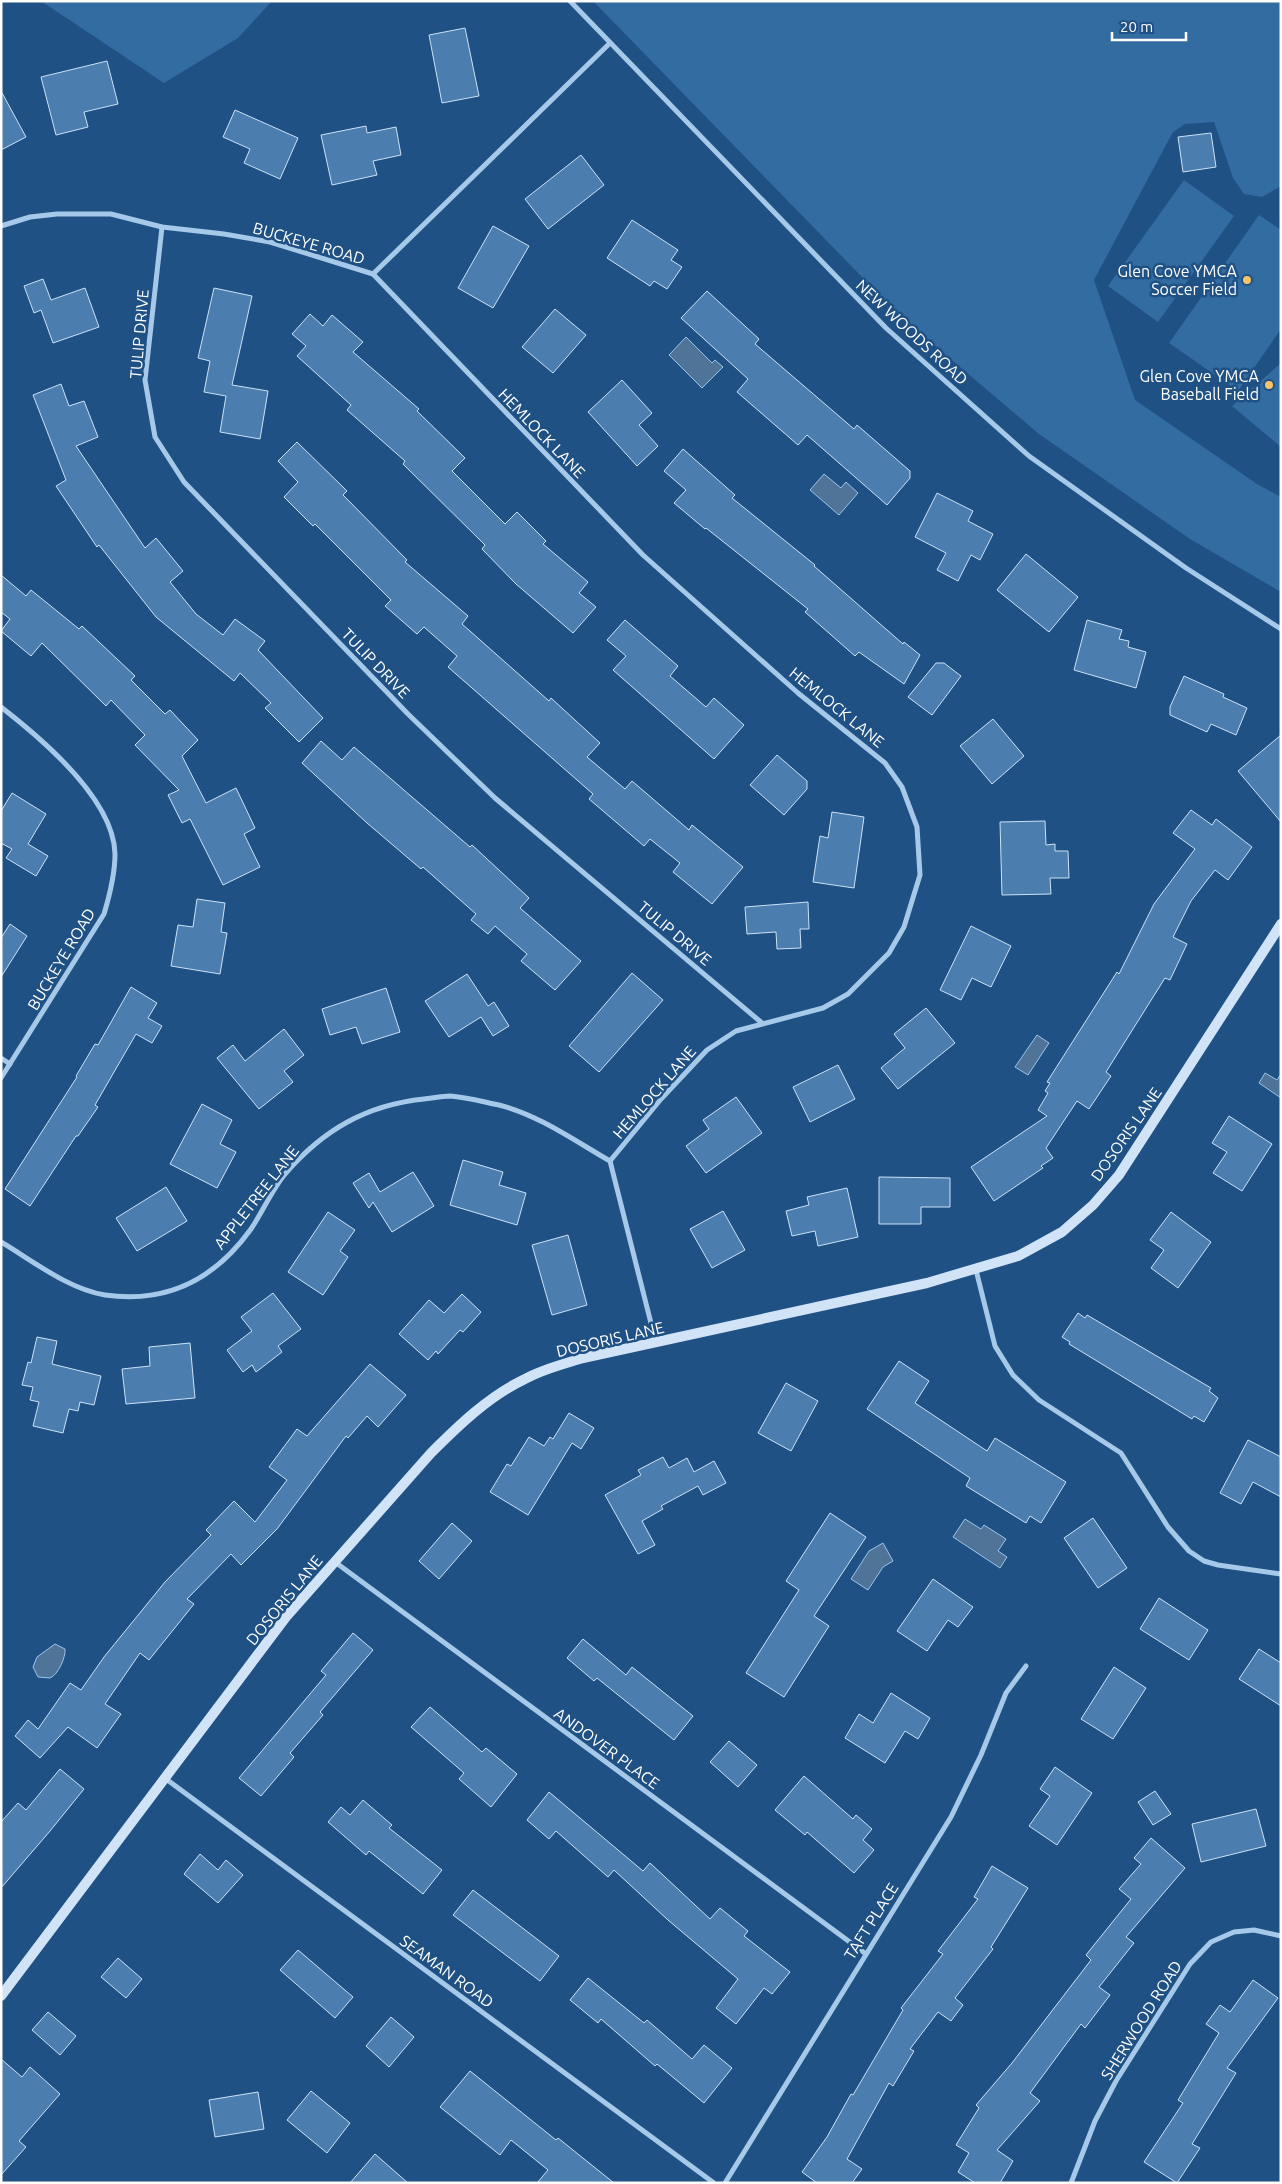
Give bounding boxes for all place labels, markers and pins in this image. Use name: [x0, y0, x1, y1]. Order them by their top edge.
place label: Glen Cove YMCA Soccer Field: [1117, 262, 1238, 298]
marker: Glen Cove YMCA Soccer Field: [1241, 274, 1253, 286]
place label: Glen Cove YMCA Baseball Field: [1139, 367, 1260, 403]
marker: Glen Cove YMCA Baseball Field: [1263, 379, 1275, 391]

